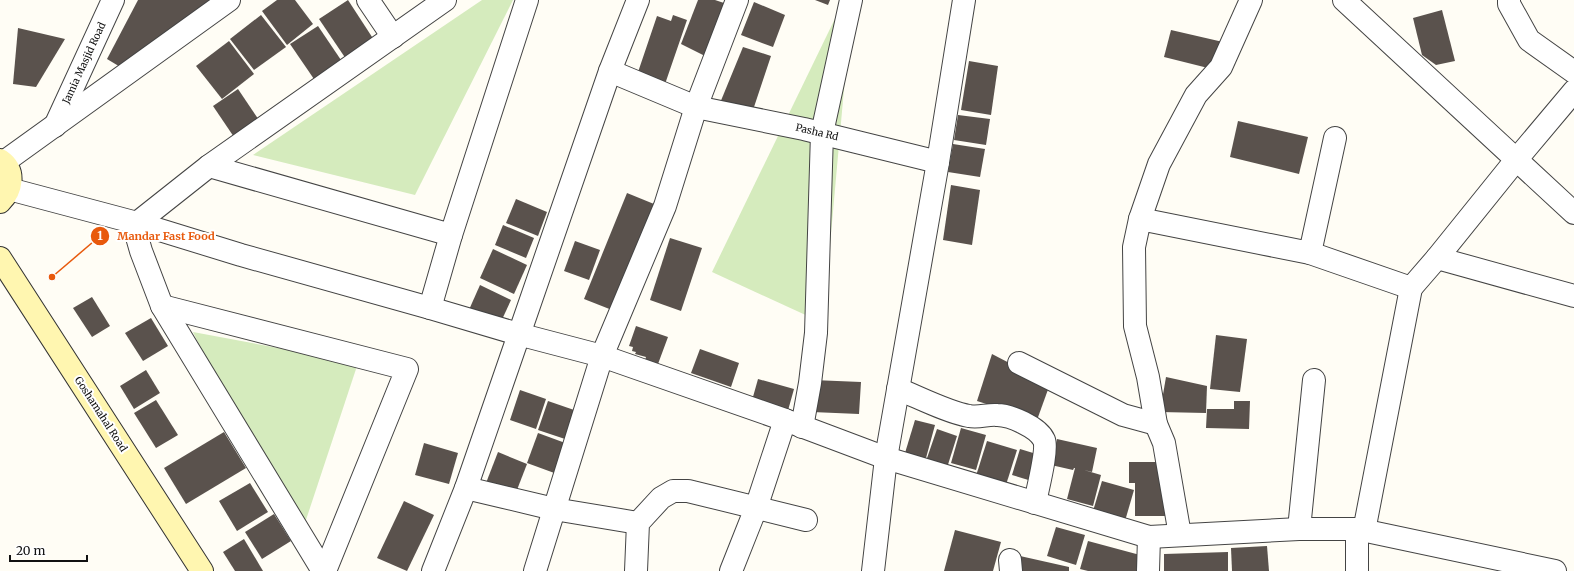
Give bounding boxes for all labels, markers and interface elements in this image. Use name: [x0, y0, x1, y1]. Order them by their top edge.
street label: Jamia Masjid Road: [59, 20, 109, 107]
street label: Pasha Rd: [794, 121, 840, 143]
callout: Mandar Fast Food: [90, 224, 223, 247]
text: 1: [97, 228, 103, 243]
text: Mandar Fast Food: [117, 229, 215, 243]
street label: Goshamahal Road: [72, 374, 130, 454]
scale bar: [10, 537, 87, 563]
text: 20 m: [16, 543, 45, 558]

